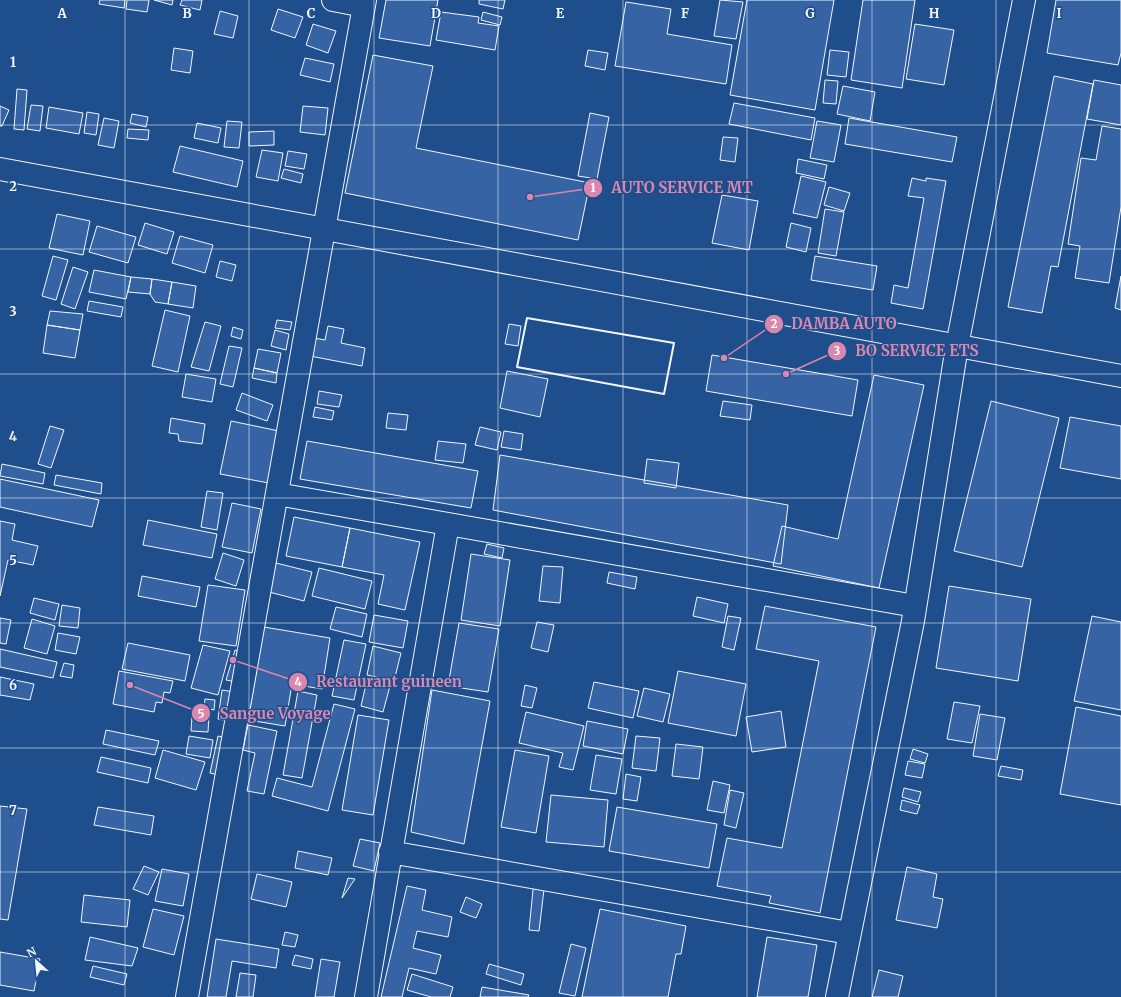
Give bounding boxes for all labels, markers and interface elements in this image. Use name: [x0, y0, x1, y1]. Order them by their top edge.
text: A: [56, 5, 67, 22]
text: B: [182, 5, 192, 22]
text: C: [307, 5, 316, 22]
text: D: [431, 5, 441, 22]
text: E: [556, 5, 565, 22]
text: F: [681, 5, 689, 22]
text: G: [805, 5, 815, 22]
text: H: [929, 5, 940, 22]
text: I: [1056, 5, 1062, 22]
text: 1: [10, 54, 16, 71]
callout: AUTO SERVICE MT: [583, 174, 761, 201]
text: 2: [9, 178, 17, 195]
text: AUTO SERVICE MT: [610, 178, 753, 197]
text: 1: [590, 180, 596, 195]
text: 3: [9, 303, 17, 320]
callout: DAMBA AUTO: [764, 310, 905, 337]
text: DAMBA AUTO: [791, 314, 897, 333]
text: 2: [770, 316, 778, 331]
callout: BO SERVICE ETS: [827, 338, 987, 365]
text: BO SERVICE ETS: [855, 341, 979, 360]
text: 3: [834, 343, 841, 358]
text: 4: [9, 428, 18, 445]
text: 5: [9, 552, 17, 569]
callout: Restaurant guineen: [288, 669, 470, 696]
text: Restaurant guineen: [316, 672, 462, 691]
text: 4: [294, 674, 302, 689]
text: 6: [9, 677, 17, 694]
callout: Sangue Voyage: [191, 700, 338, 727]
text: Sangue Voyage: [219, 704, 331, 723]
text: 5: [197, 706, 205, 721]
text: 7: [9, 802, 17, 819]
north arrow: [16, 941, 56, 981]
text: N: [24, 944, 39, 960]

